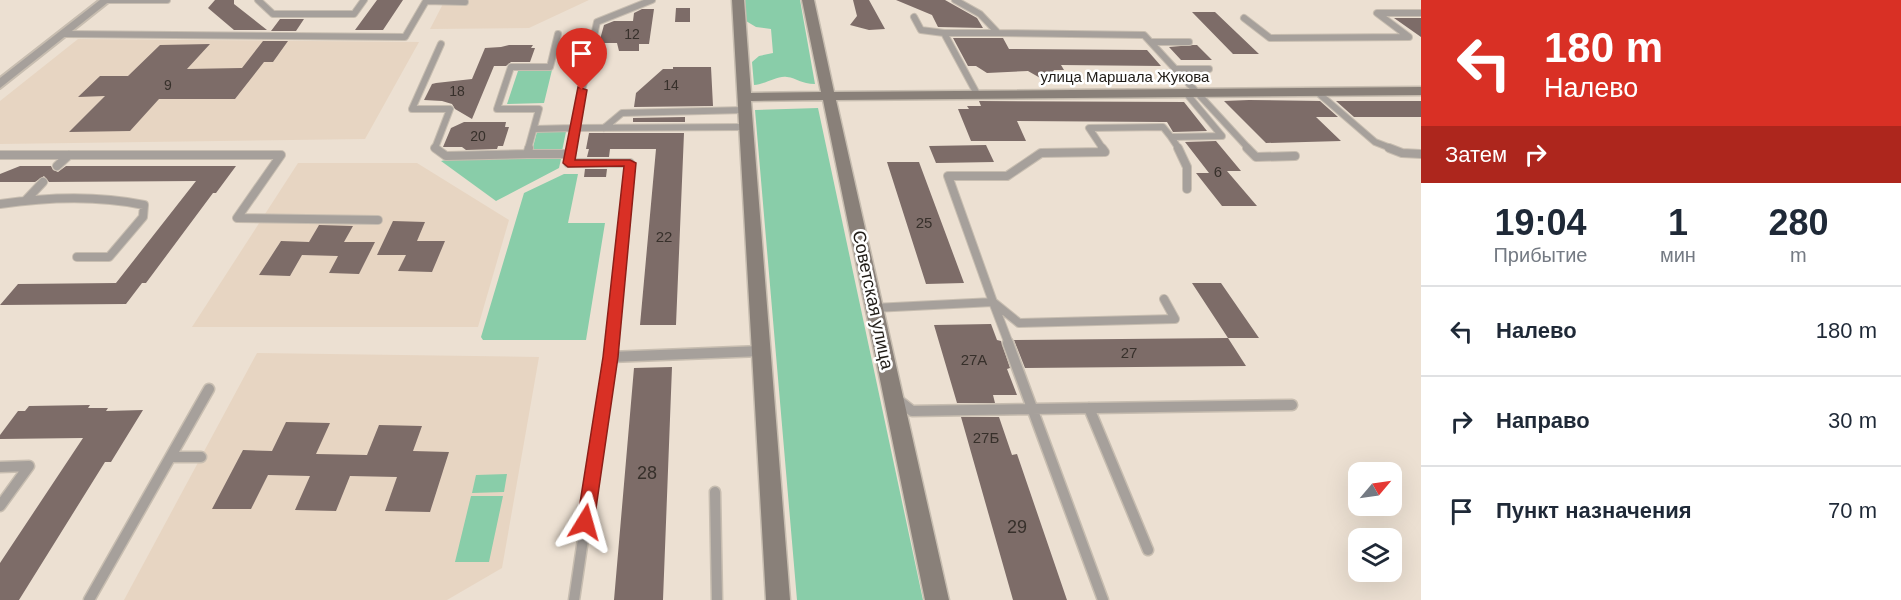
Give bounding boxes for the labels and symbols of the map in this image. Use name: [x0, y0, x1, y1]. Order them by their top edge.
house number: 12: [624, 26, 640, 42]
pin: [556, 28, 607, 90]
street label: улица Маршала Жукова: [1041, 68, 1210, 85]
house number: 9: [164, 77, 172, 93]
house number: 14: [663, 77, 679, 93]
house number: 18: [449, 83, 465, 99]
house number: 20: [470, 128, 486, 144]
house number: 6: [1214, 163, 1222, 180]
house number: 25: [916, 214, 932, 231]
house number: 22: [656, 228, 672, 245]
street label: Советская улица: [849, 229, 898, 372]
house number: 27: [1121, 344, 1137, 361]
house number: 27А: [961, 351, 987, 368]
house number: 27Б: [973, 429, 999, 446]
north arrow: [1348, 462, 1402, 516]
house number: 28: [637, 463, 657, 483]
position arrow: [553, 490, 617, 554]
house number: 29: [1007, 517, 1027, 537]

